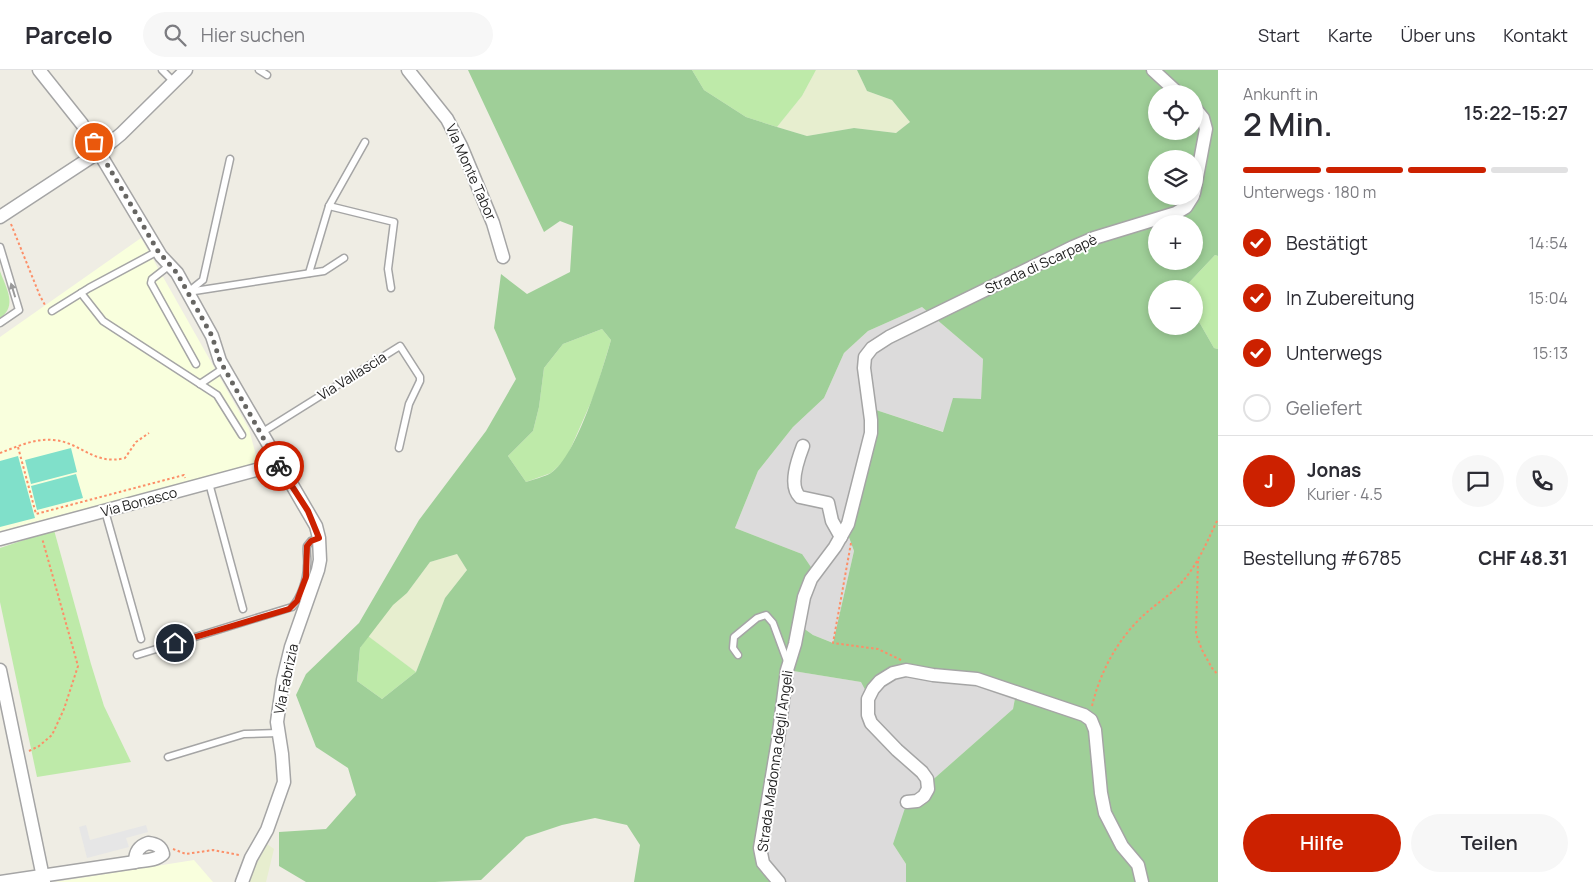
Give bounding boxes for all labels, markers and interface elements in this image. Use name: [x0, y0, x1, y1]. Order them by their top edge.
search box: [143, 12, 493, 57]
text: Parcelo: [25, 18, 113, 51]
icon: search: [161, 21, 189, 49]
text: Hier suchen: [201, 22, 305, 48]
text: Start: [1258, 23, 1300, 47]
text: Karte: [1328, 23, 1373, 47]
text: Über uns: [1401, 23, 1475, 47]
text: Kontakt: [1503, 23, 1568, 47]
text: Ankunft in: [1243, 83, 1318, 105]
map controls: [1148, 85, 1203, 335]
button: locate: [1148, 85, 1203, 140]
text: 15:22–15:27: [1464, 100, 1568, 126]
text: 2 Min.: [1243, 102, 1333, 146]
pin: [73, 121, 115, 163]
street label: Via Monte Tabor: [442, 121, 501, 223]
icon: bag: [80, 128, 108, 156]
button: layers: [1148, 150, 1203, 205]
text: Unterwegs · 180 m: [1243, 181, 1376, 203]
button: +: [1148, 215, 1203, 270]
street label: Strada di Scarpapè: [982, 229, 1100, 298]
icon: check: [1243, 229, 1271, 257]
text: Bestätigt: [1286, 230, 1368, 256]
text: 14:54: [1529, 232, 1568, 254]
button: −: [1148, 280, 1203, 335]
one-way arrow: [8, 282, 16, 297]
icon: check: [1243, 284, 1271, 312]
text: In Zubereitung: [1286, 285, 1414, 311]
text: 15:04: [1529, 287, 1568, 309]
icon: check: [1243, 339, 1271, 367]
text: Unterwegs: [1286, 340, 1382, 366]
text: 15:13: [1533, 342, 1568, 364]
street label: Via Vallascia: [314, 347, 390, 404]
text: Geliefert: [1286, 395, 1362, 421]
courier: [254, 441, 304, 491]
icon: bike: [265, 452, 293, 480]
button: chat: [1452, 455, 1504, 507]
button: phone: [1516, 455, 1568, 507]
text: Jonas: [1307, 457, 1361, 483]
text: J: [1264, 468, 1274, 494]
street label: Via Bonasco: [99, 482, 179, 521]
text: Kurier · 4.5: [1307, 483, 1383, 505]
text: Bestellung #6785: [1243, 545, 1401, 571]
text: CHF 48.31: [1478, 545, 1568, 571]
pin: [154, 622, 196, 664]
icon: home: [161, 629, 189, 657]
street label: Via Fabrizia: [269, 642, 302, 716]
street label: Strada Madonna degli Angeli: [752, 669, 797, 853]
button: Hilfe: [1243, 814, 1401, 872]
button: Teilen: [1411, 814, 1568, 872]

